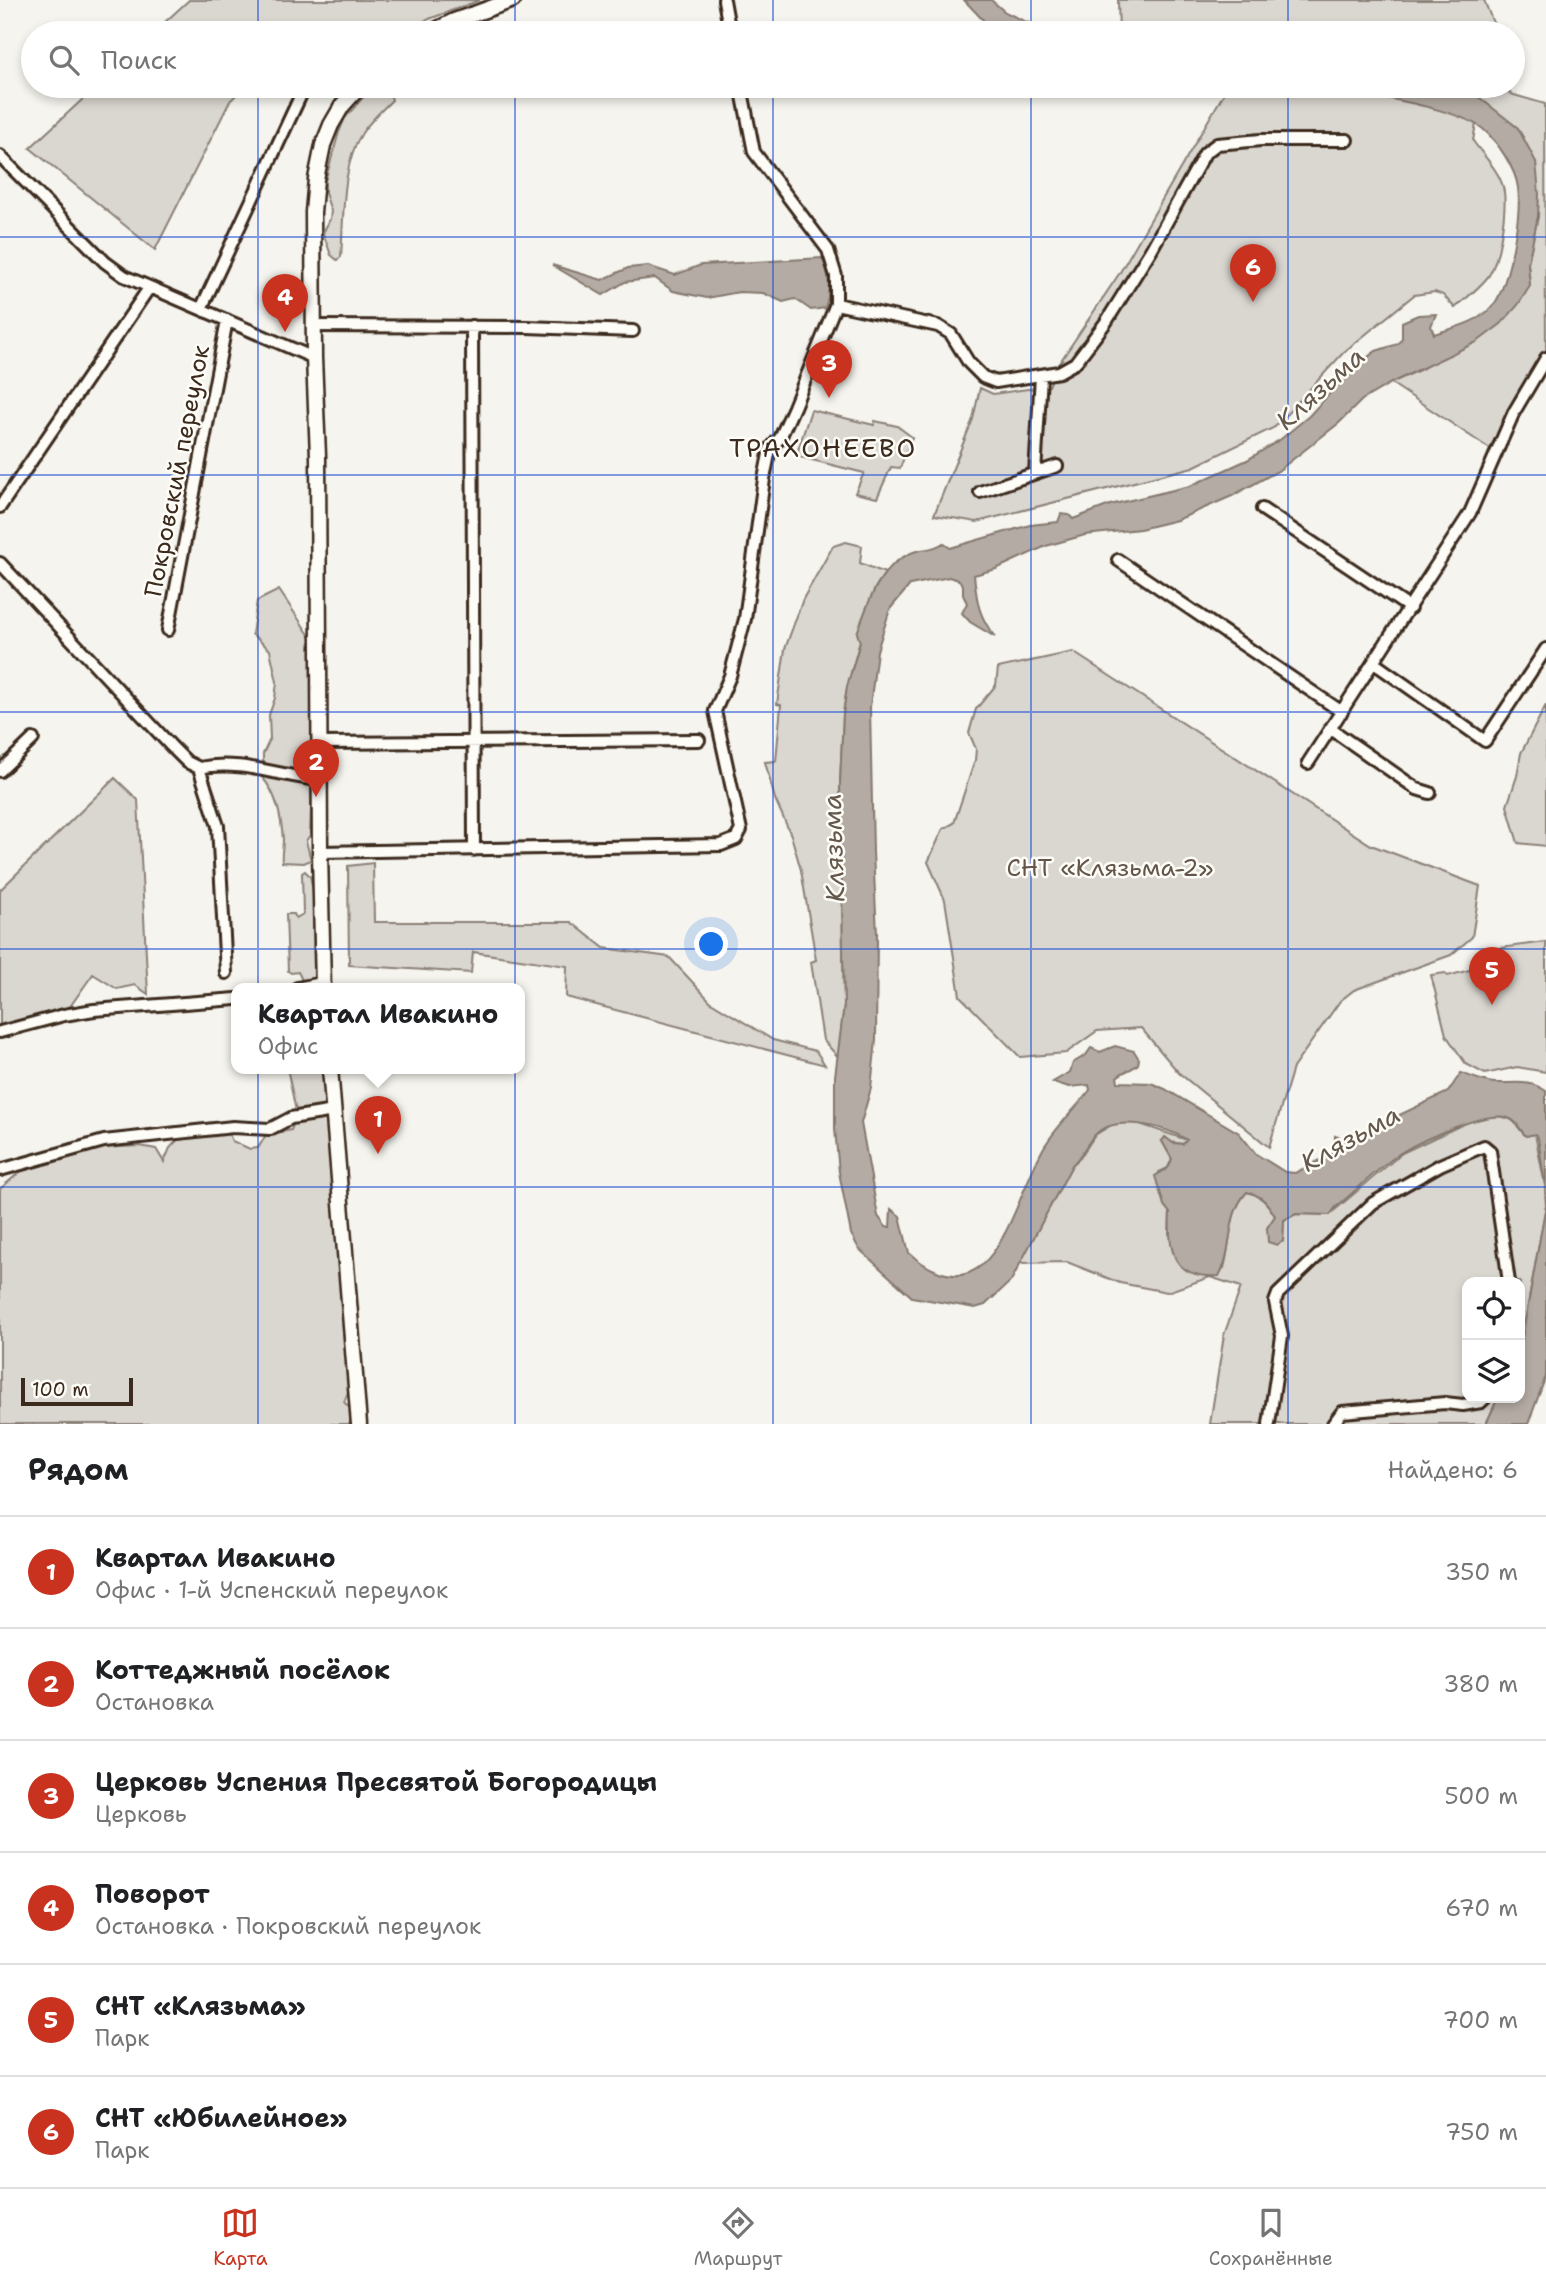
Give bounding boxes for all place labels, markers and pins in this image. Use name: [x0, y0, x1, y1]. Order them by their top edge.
pin: 6: [1230, 244, 1276, 302]
pin: 4: [262, 274, 308, 332]
pin: 3: [806, 340, 852, 398]
pin: 2: [293, 739, 339, 797]
pin: 5: [1469, 947, 1515, 1005]
pin: 1: [355, 1096, 401, 1154]

